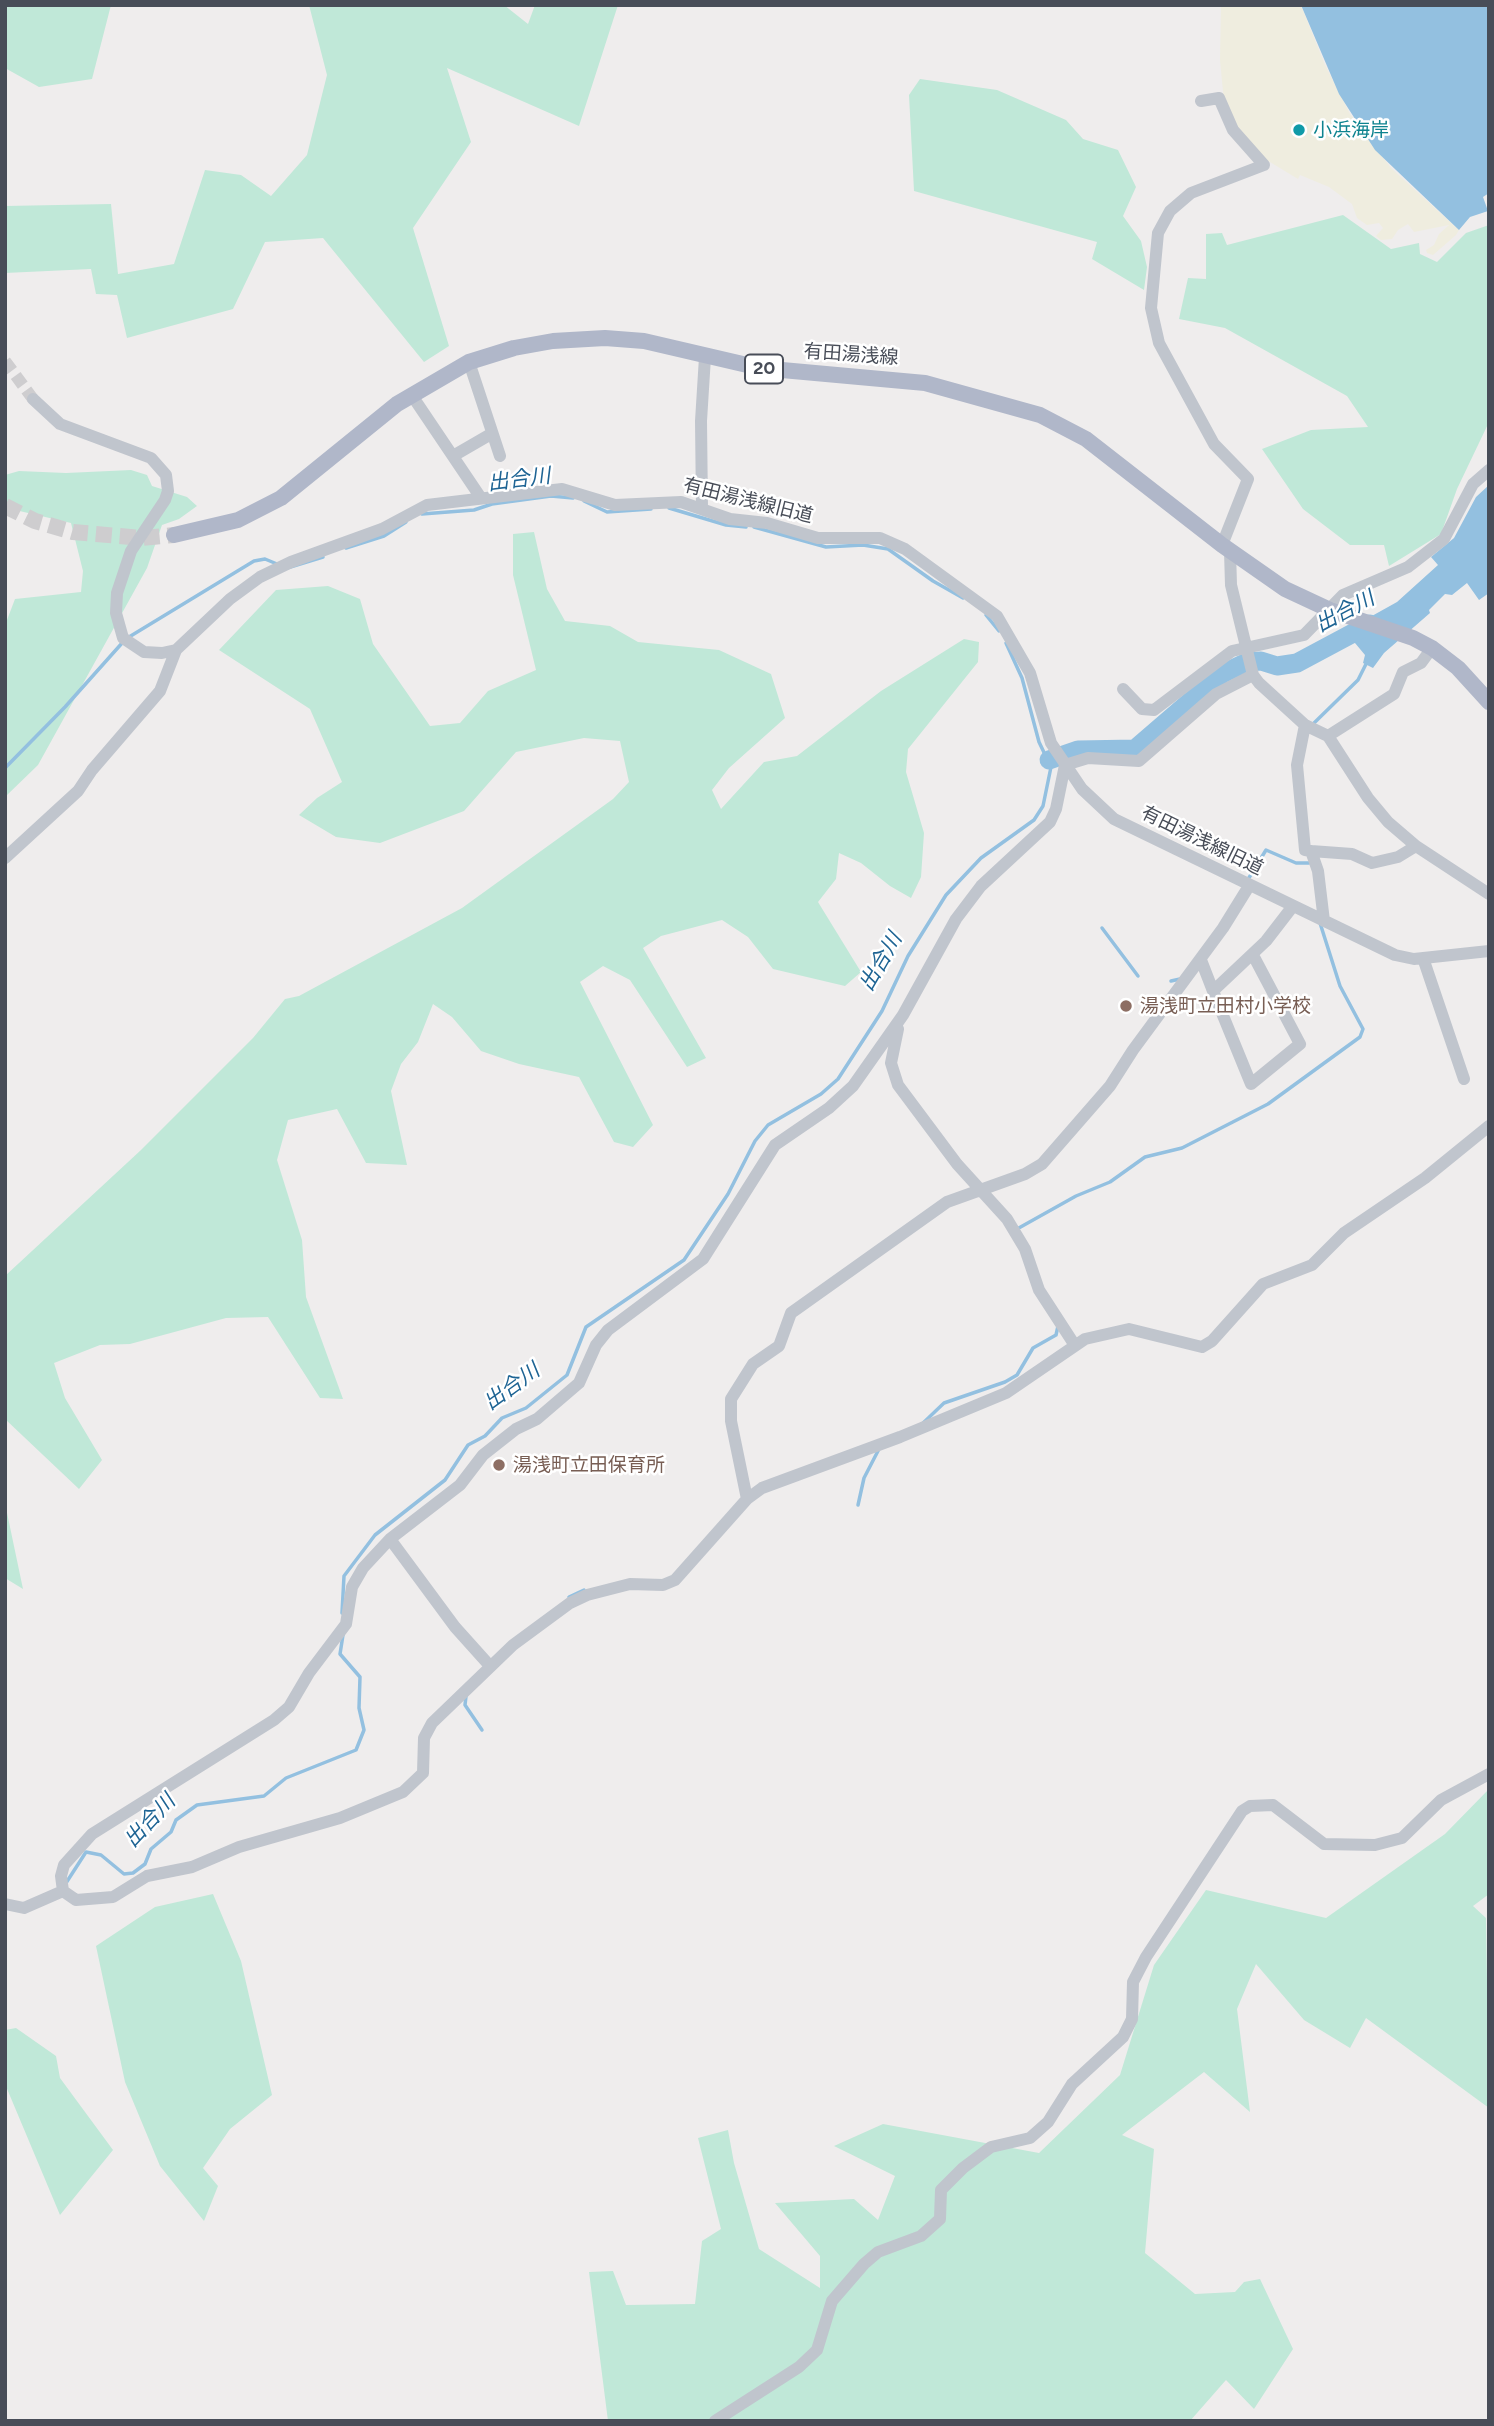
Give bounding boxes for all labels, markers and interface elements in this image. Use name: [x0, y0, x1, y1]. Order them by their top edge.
place label: 小浜海岸: [1313, 119, 1389, 141]
marker: 小浜海岸: [1291, 122, 1307, 138]
street label: 有田湯浅線: [803, 340, 899, 370]
road number: 20: [745, 354, 783, 384]
water label: 出合川: [486, 464, 552, 496]
street label: 有田湯浅線旧道: [681, 474, 815, 528]
water label: 出合川: [1311, 586, 1379, 638]
street label: 有田湯浅線旧道: [1137, 802, 1267, 880]
water label: 出合川: [854, 928, 908, 996]
place label: 湯浅町立田村小学校: [1140, 995, 1311, 1017]
marker: 湯浅町立田村小学校: [1118, 998, 1134, 1014]
water label: 出合川: [479, 1358, 545, 1416]
place label: 湯浅町立田保育所: [513, 1454, 665, 1476]
marker: 湯浅町立田保育所: [491, 1457, 507, 1473]
water label: 出合川: [119, 1789, 181, 1853]

